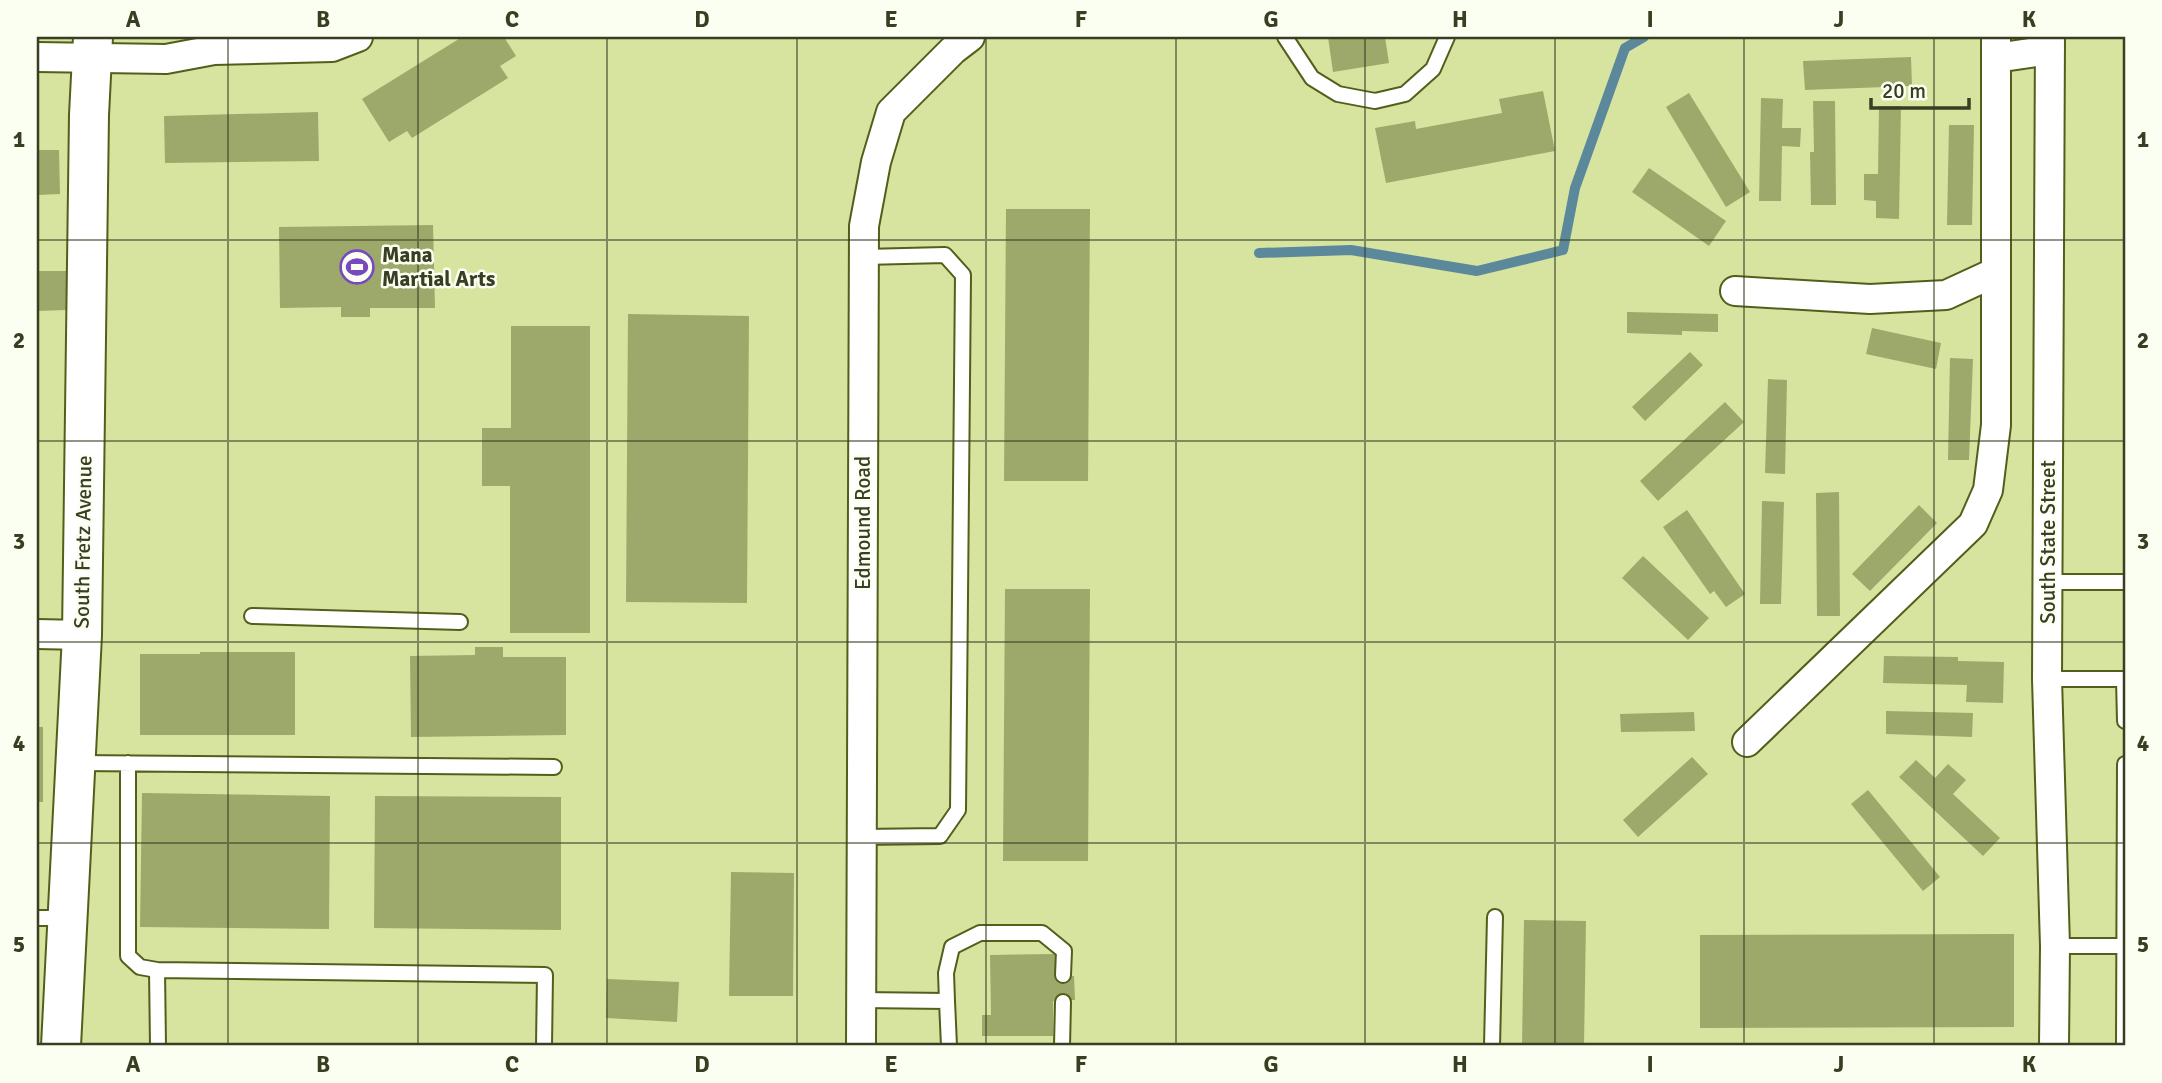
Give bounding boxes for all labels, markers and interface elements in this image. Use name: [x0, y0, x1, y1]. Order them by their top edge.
text: A: [126, 5, 141, 34]
text: B: [316, 5, 330, 34]
text: C: [505, 5, 519, 34]
text: D: [694, 5, 710, 34]
text: E: [884, 5, 898, 34]
text: F: [1075, 5, 1087, 34]
text: G: [1263, 5, 1279, 34]
text: H: [1452, 5, 1468, 34]
text: I: [1646, 5, 1654, 34]
text: J: [1834, 5, 1844, 34]
text: K: [2022, 5, 2037, 34]
scale bar: [1871, 66, 1969, 110]
text: 20 m: [1882, 78, 1926, 104]
text: 1: [13, 125, 25, 154]
text: 1: [2137, 125, 2149, 154]
place label: Mana Martial Arts: [382, 242, 495, 292]
sports icon: Mana Martial Arts: [338, 248, 376, 286]
text: 2: [13, 326, 25, 355]
text: 2: [2137, 326, 2149, 355]
street label: South Fretz Avenue: [68, 455, 98, 629]
street label: Edmound Road: [850, 456, 876, 590]
street label: South State Street: [2035, 460, 2061, 624]
text: 3: [13, 527, 25, 556]
text: 3: [2137, 527, 2149, 556]
text: 4: [13, 729, 25, 758]
text: 4: [2137, 729, 2149, 758]
text: 5: [13, 930, 25, 959]
text: 5: [2137, 930, 2149, 959]
text: A: [126, 1050, 141, 1079]
text: B: [316, 1050, 330, 1079]
text: C: [505, 1050, 519, 1079]
text: D: [694, 1050, 710, 1079]
text: E: [884, 1050, 898, 1079]
text: F: [1075, 1050, 1087, 1079]
text: G: [1263, 1050, 1279, 1079]
text: H: [1452, 1050, 1468, 1079]
text: I: [1646, 1050, 1654, 1079]
text: J: [1834, 1050, 1844, 1079]
text: K: [2022, 1050, 2037, 1079]

